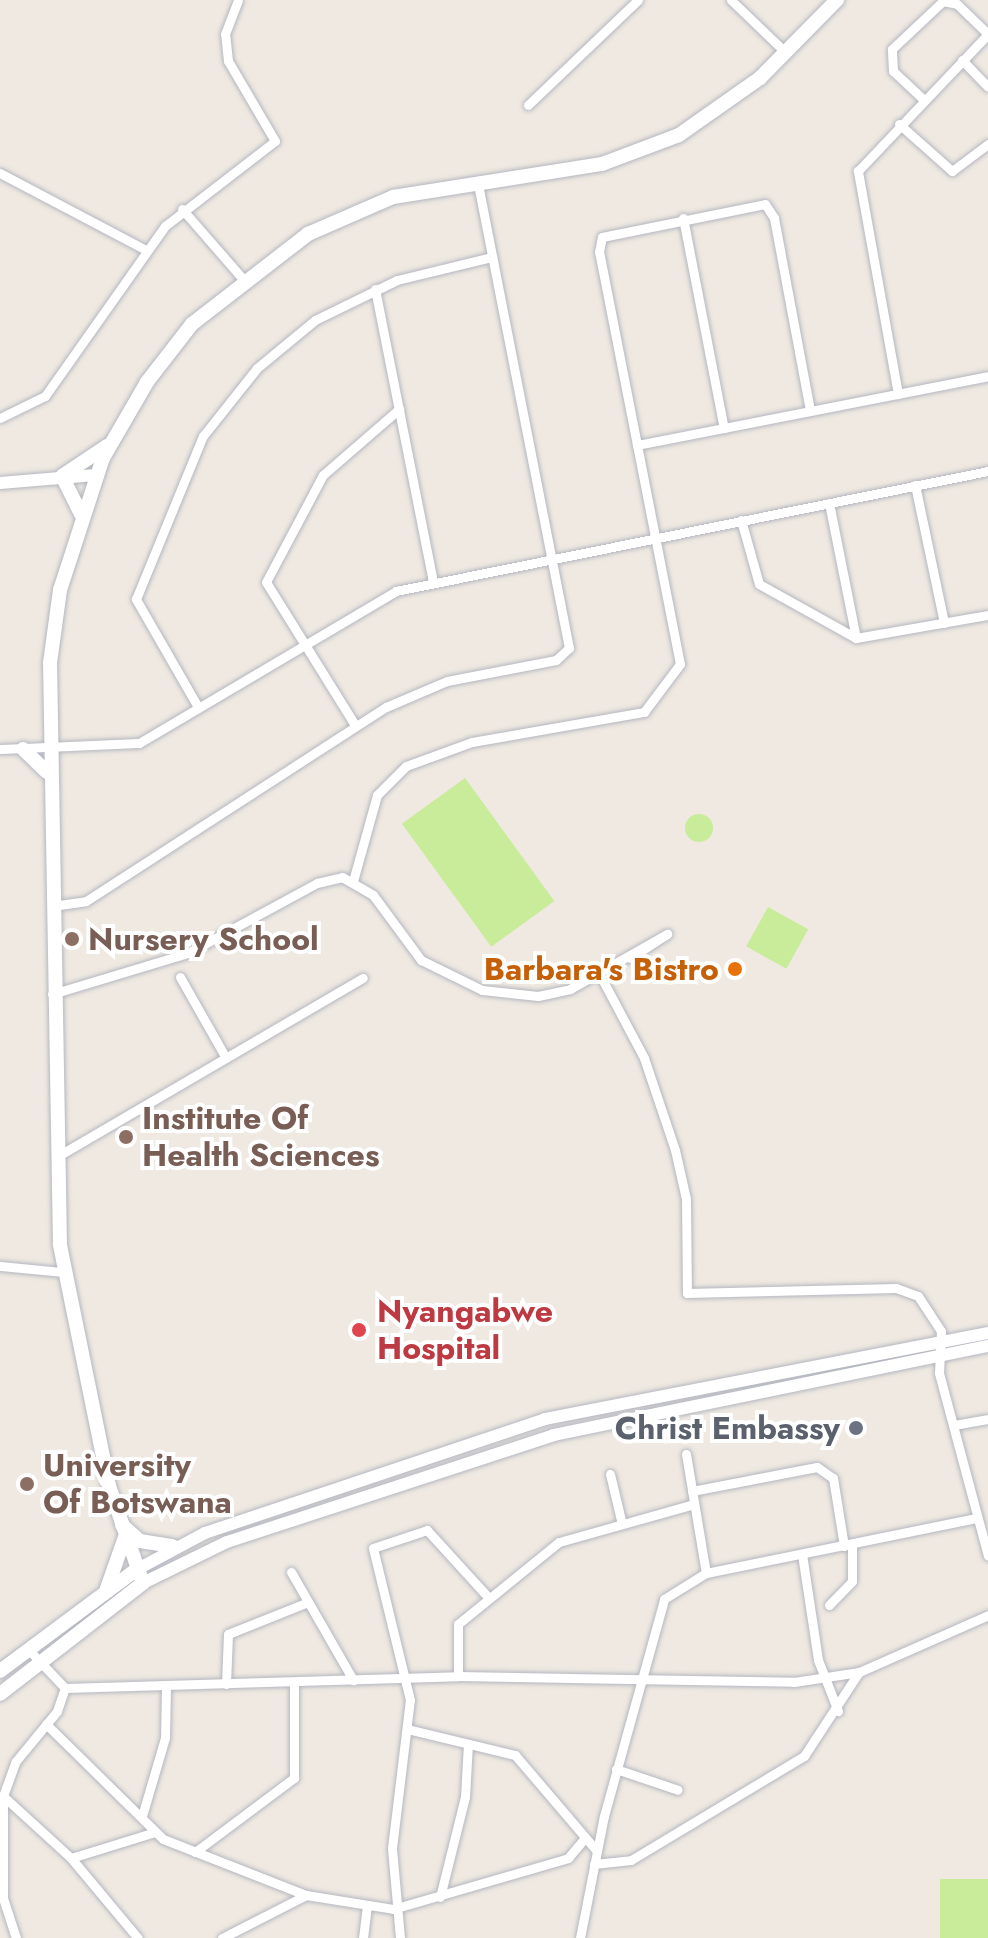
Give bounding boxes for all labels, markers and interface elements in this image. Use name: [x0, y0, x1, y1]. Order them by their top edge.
place label: Nursery School: [88, 920, 319, 958]
marker: Nursery School: [63, 930, 81, 948]
place label: Barbara's Bistro: [484, 950, 719, 988]
marker: Barbara's Bistro: [726, 960, 744, 978]
place label: Institute Of Health Sciences: [142, 1100, 379, 1175]
marker: Institute Of Health Sciences: [117, 1128, 135, 1146]
place label: Nyangabwe Hospital: [377, 1293, 553, 1368]
marker: Nyangabwe Hospital: [348, 1319, 370, 1341]
place label: Christ Embassy: [615, 1409, 840, 1447]
marker: Christ Embassy: [847, 1419, 865, 1437]
place label: University Of Botswana: [43, 1447, 232, 1522]
marker: University Of Botswana: [18, 1475, 36, 1493]

